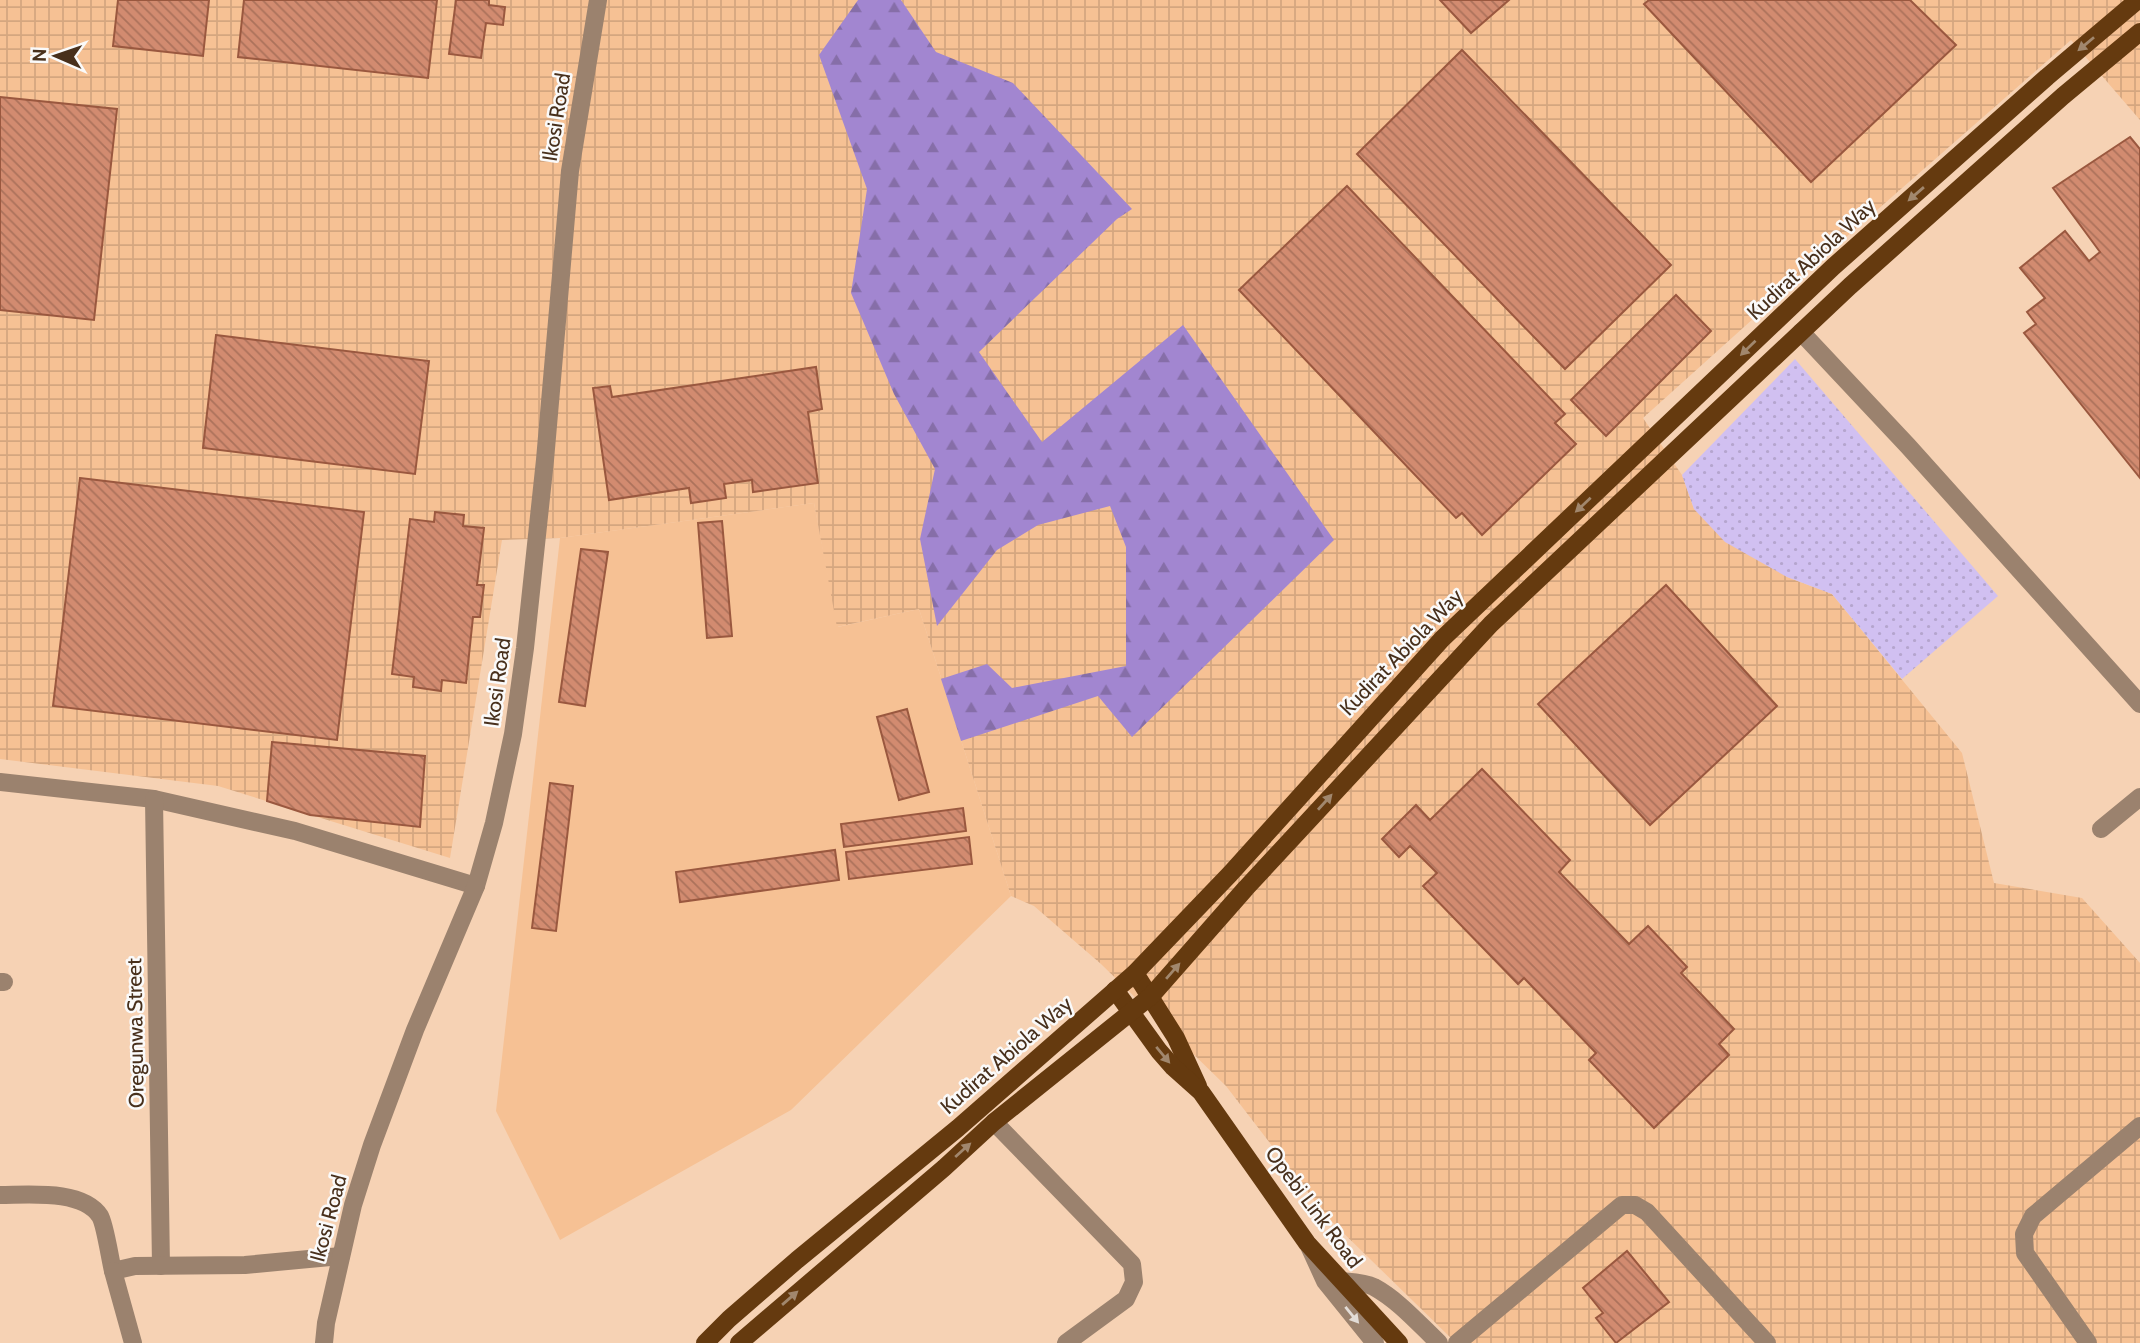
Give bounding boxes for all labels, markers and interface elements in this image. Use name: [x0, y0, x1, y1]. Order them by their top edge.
north arrow: [21, 21, 91, 91]
one-way arrow: [2078, 36, 2095, 51]
text: N: [28, 48, 51, 63]
street label: Ikosi Road: [537, 71, 575, 163]
one-way arrow: [1907, 186, 1924, 201]
street label: Kudirat Abiola Way: [1742, 193, 1881, 325]
one-way arrow: [1740, 340, 1757, 356]
one-way arrow: [1575, 497, 1592, 514]
street label: Kudirat Abiola Way: [1334, 583, 1468, 721]
street label: Ikosi Road: [478, 636, 516, 728]
one-way arrow: [1317, 794, 1333, 811]
street label: Oregunwa Street: [121, 958, 149, 1108]
one-way arrow: [1165, 962, 1181, 980]
street label: Kudirat Abiola Way: [935, 991, 1077, 1119]
one-way arrow: [1155, 1046, 1170, 1064]
street label: Opebi Link Road: [1260, 1141, 1368, 1273]
one-way arrow: [954, 1143, 971, 1159]
street label: Ikosi Road: [304, 1172, 352, 1264]
one-way arrow: [782, 1291, 799, 1306]
one-way arrow: [1344, 1306, 1359, 1323]

